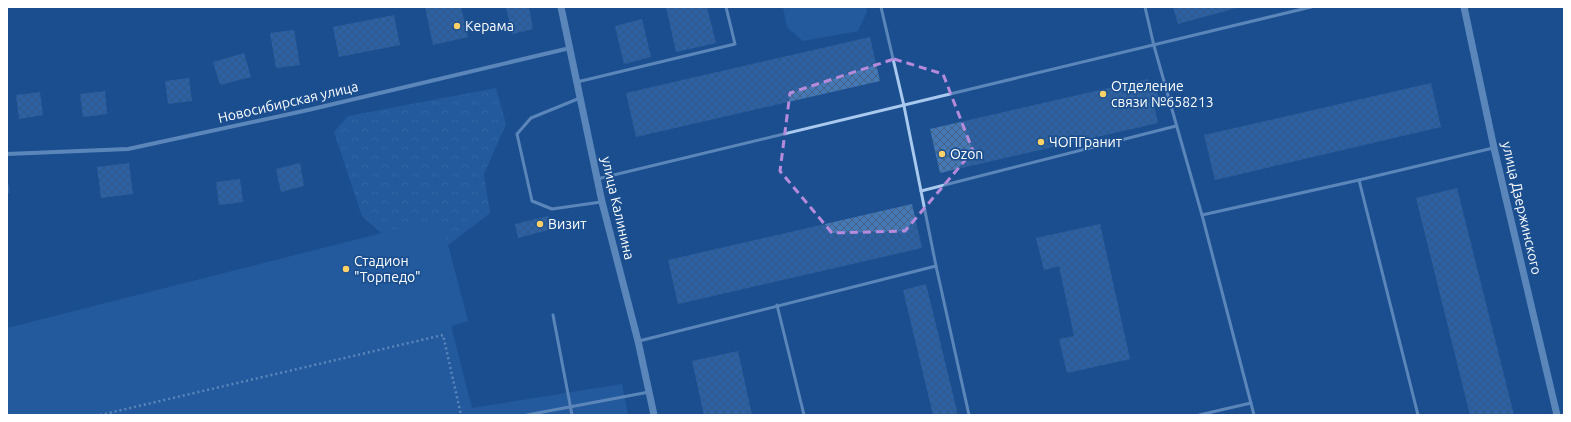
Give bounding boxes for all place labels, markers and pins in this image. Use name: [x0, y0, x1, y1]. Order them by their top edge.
place label: Керама: [465, 18, 514, 34]
marker: Керама: [452, 21, 462, 31]
place label: Отделение связи №658213: [1111, 78, 1214, 110]
marker: Отделение связи №658213: [1098, 89, 1108, 99]
place label: ЧОПГранит: [1049, 134, 1122, 150]
marker: ЧОПГранит: [1036, 137, 1046, 147]
place label: Ozon: [950, 146, 983, 162]
marker: Ozon: [937, 149, 947, 159]
place label: Визит: [548, 216, 586, 232]
marker: Визит: [535, 219, 545, 229]
place label: Стадион "Торпедо": [354, 253, 421, 285]
marker: Стадион "Торпедо": [341, 264, 351, 274]

